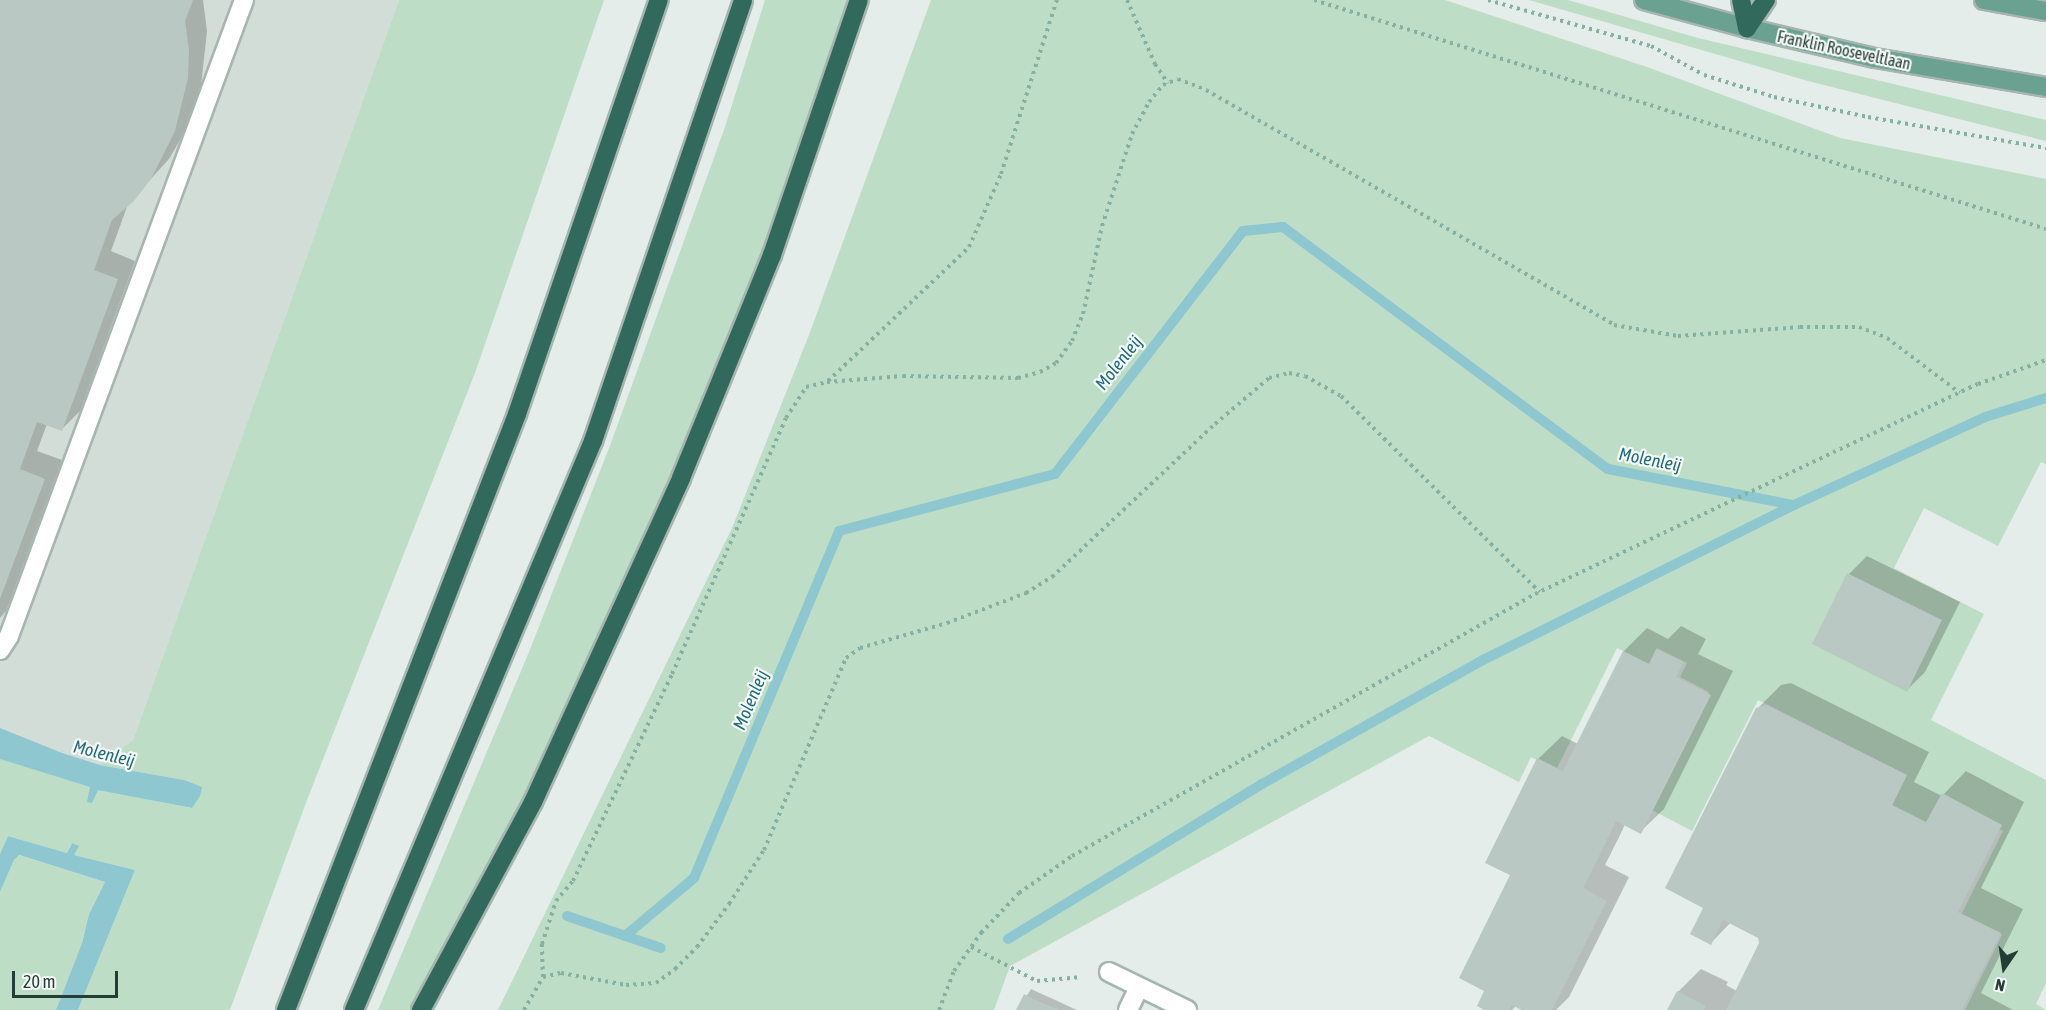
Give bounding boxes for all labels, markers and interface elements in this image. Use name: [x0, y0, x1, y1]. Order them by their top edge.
street label: Franklin Rooseveltlaan: [1776, 26, 1912, 74]
water label: Molenleij: [1091, 332, 1147, 394]
water label: Molenleij: [1617, 443, 1683, 477]
water label: Molenleij: [729, 667, 773, 733]
water label: Molenleij: [71, 736, 137, 772]
north arrow: [1974, 938, 2034, 998]
scale bar: [15, 959, 122, 997]
text: 20 m: [23, 971, 55, 992]
text: N: [1993, 976, 2007, 995]

